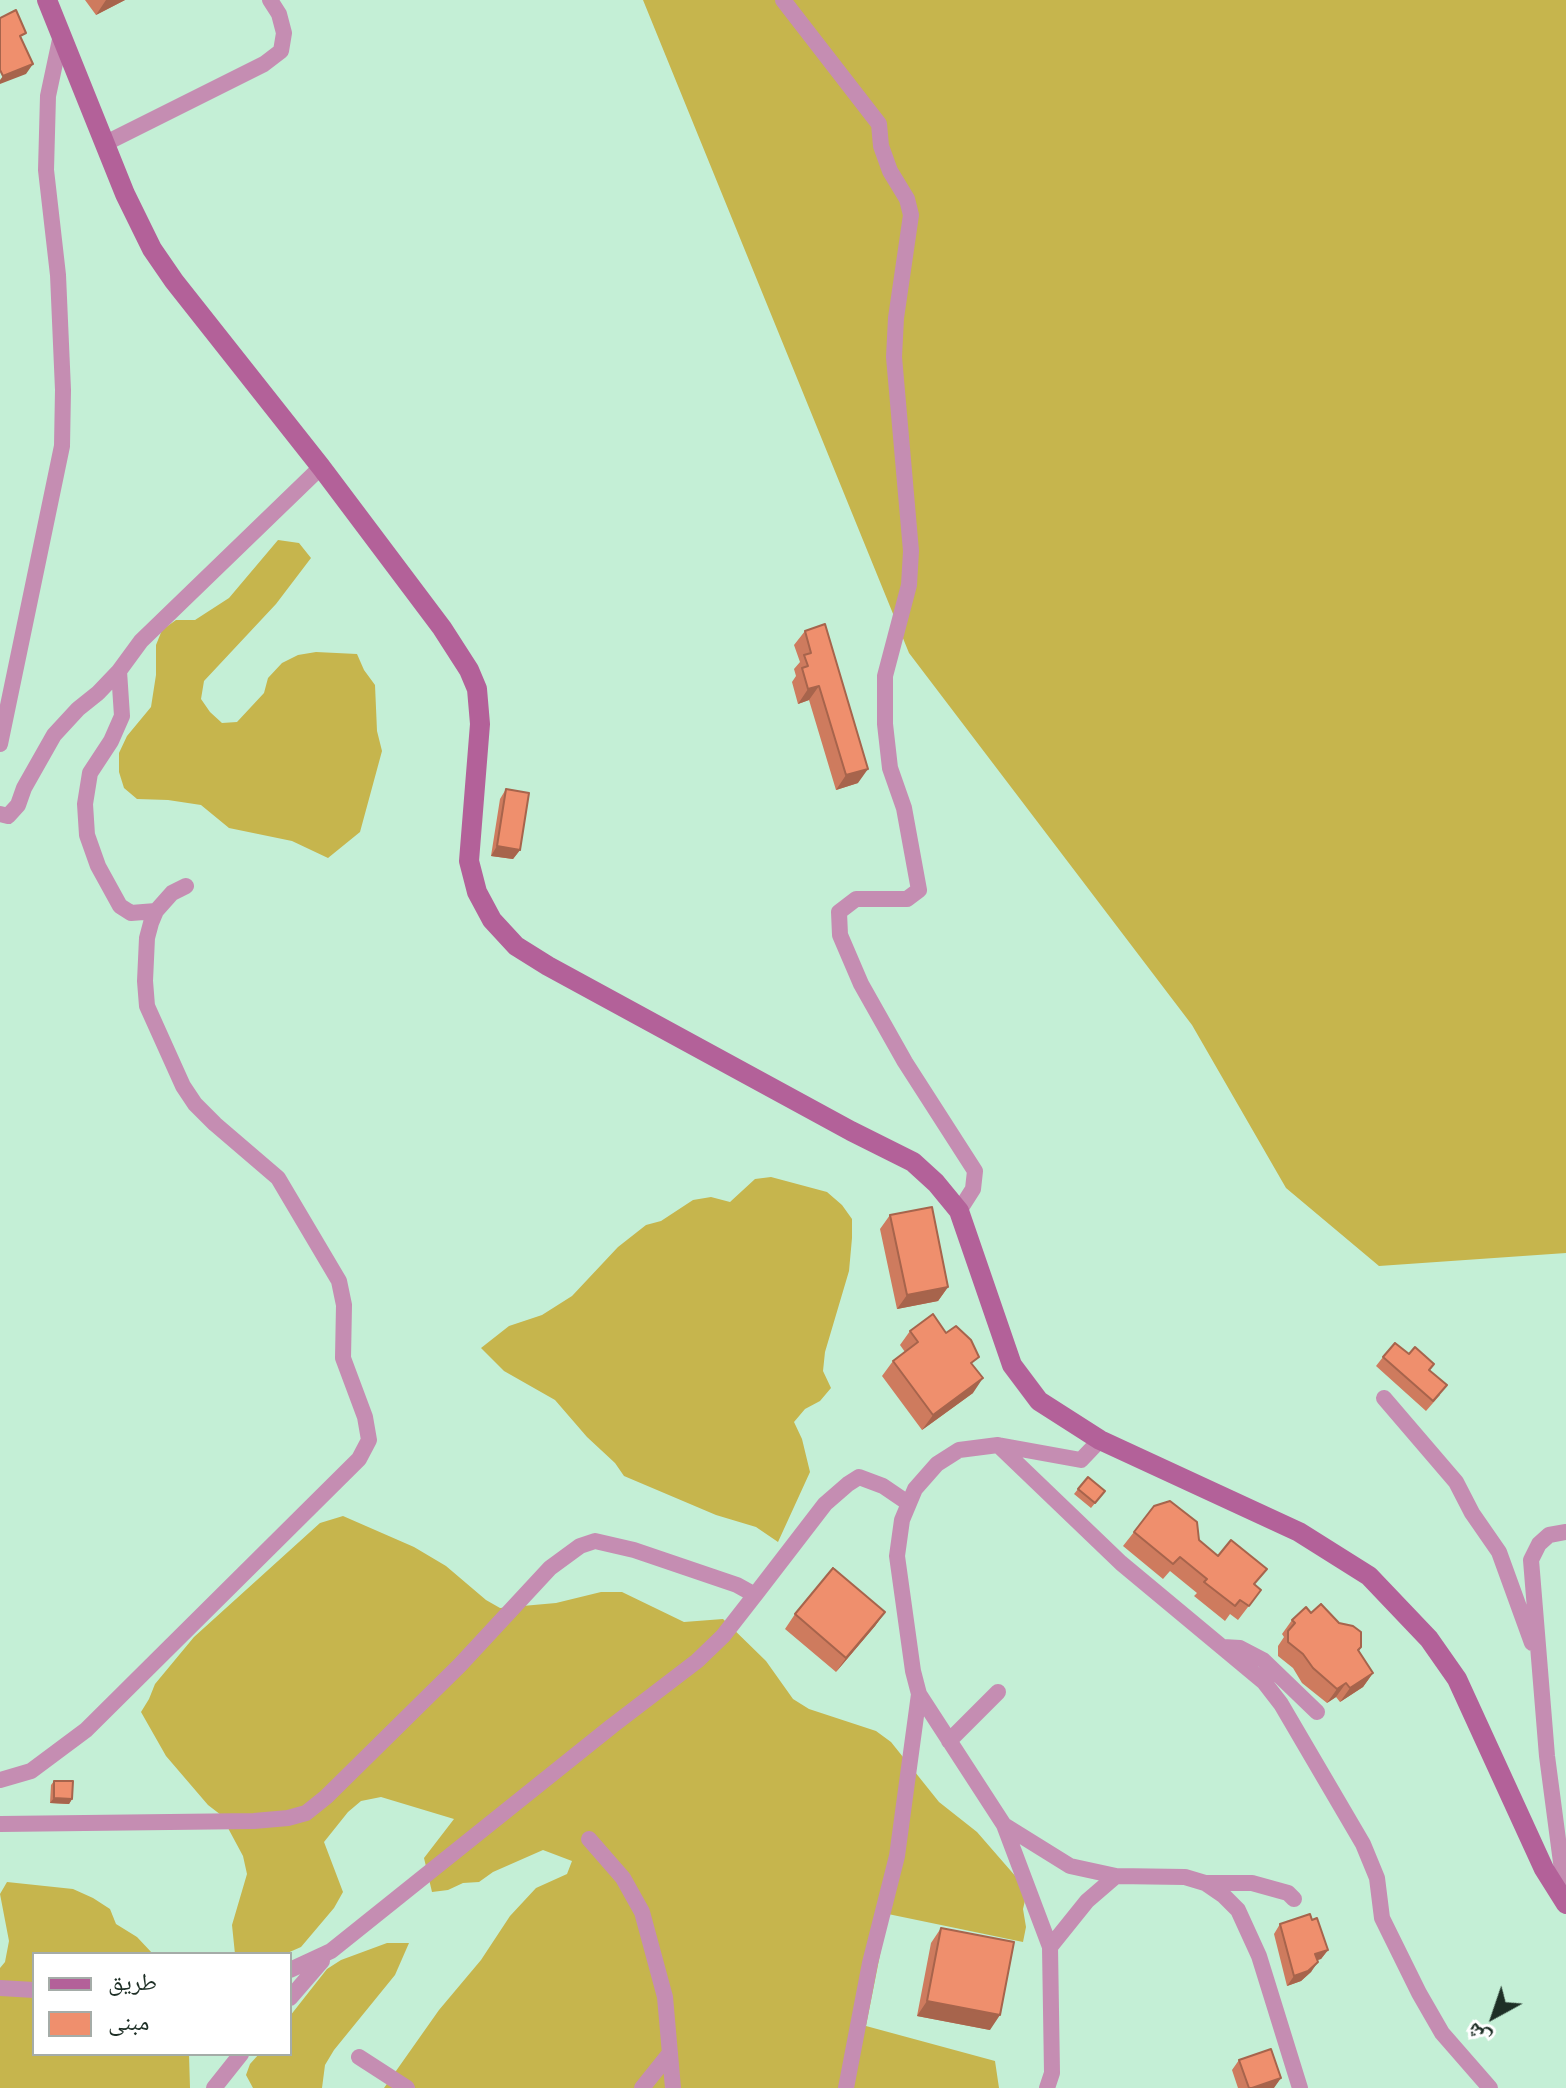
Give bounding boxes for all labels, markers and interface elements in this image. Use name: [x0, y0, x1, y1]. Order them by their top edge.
legend: [32, 1952, 292, 2056]
text: طريق: [108, 1968, 157, 1995]
north arrow: [1454, 1976, 1534, 2056]
text: مبنى: [108, 2008, 149, 2035]
text: ش: [1461, 2018, 1495, 2052]

